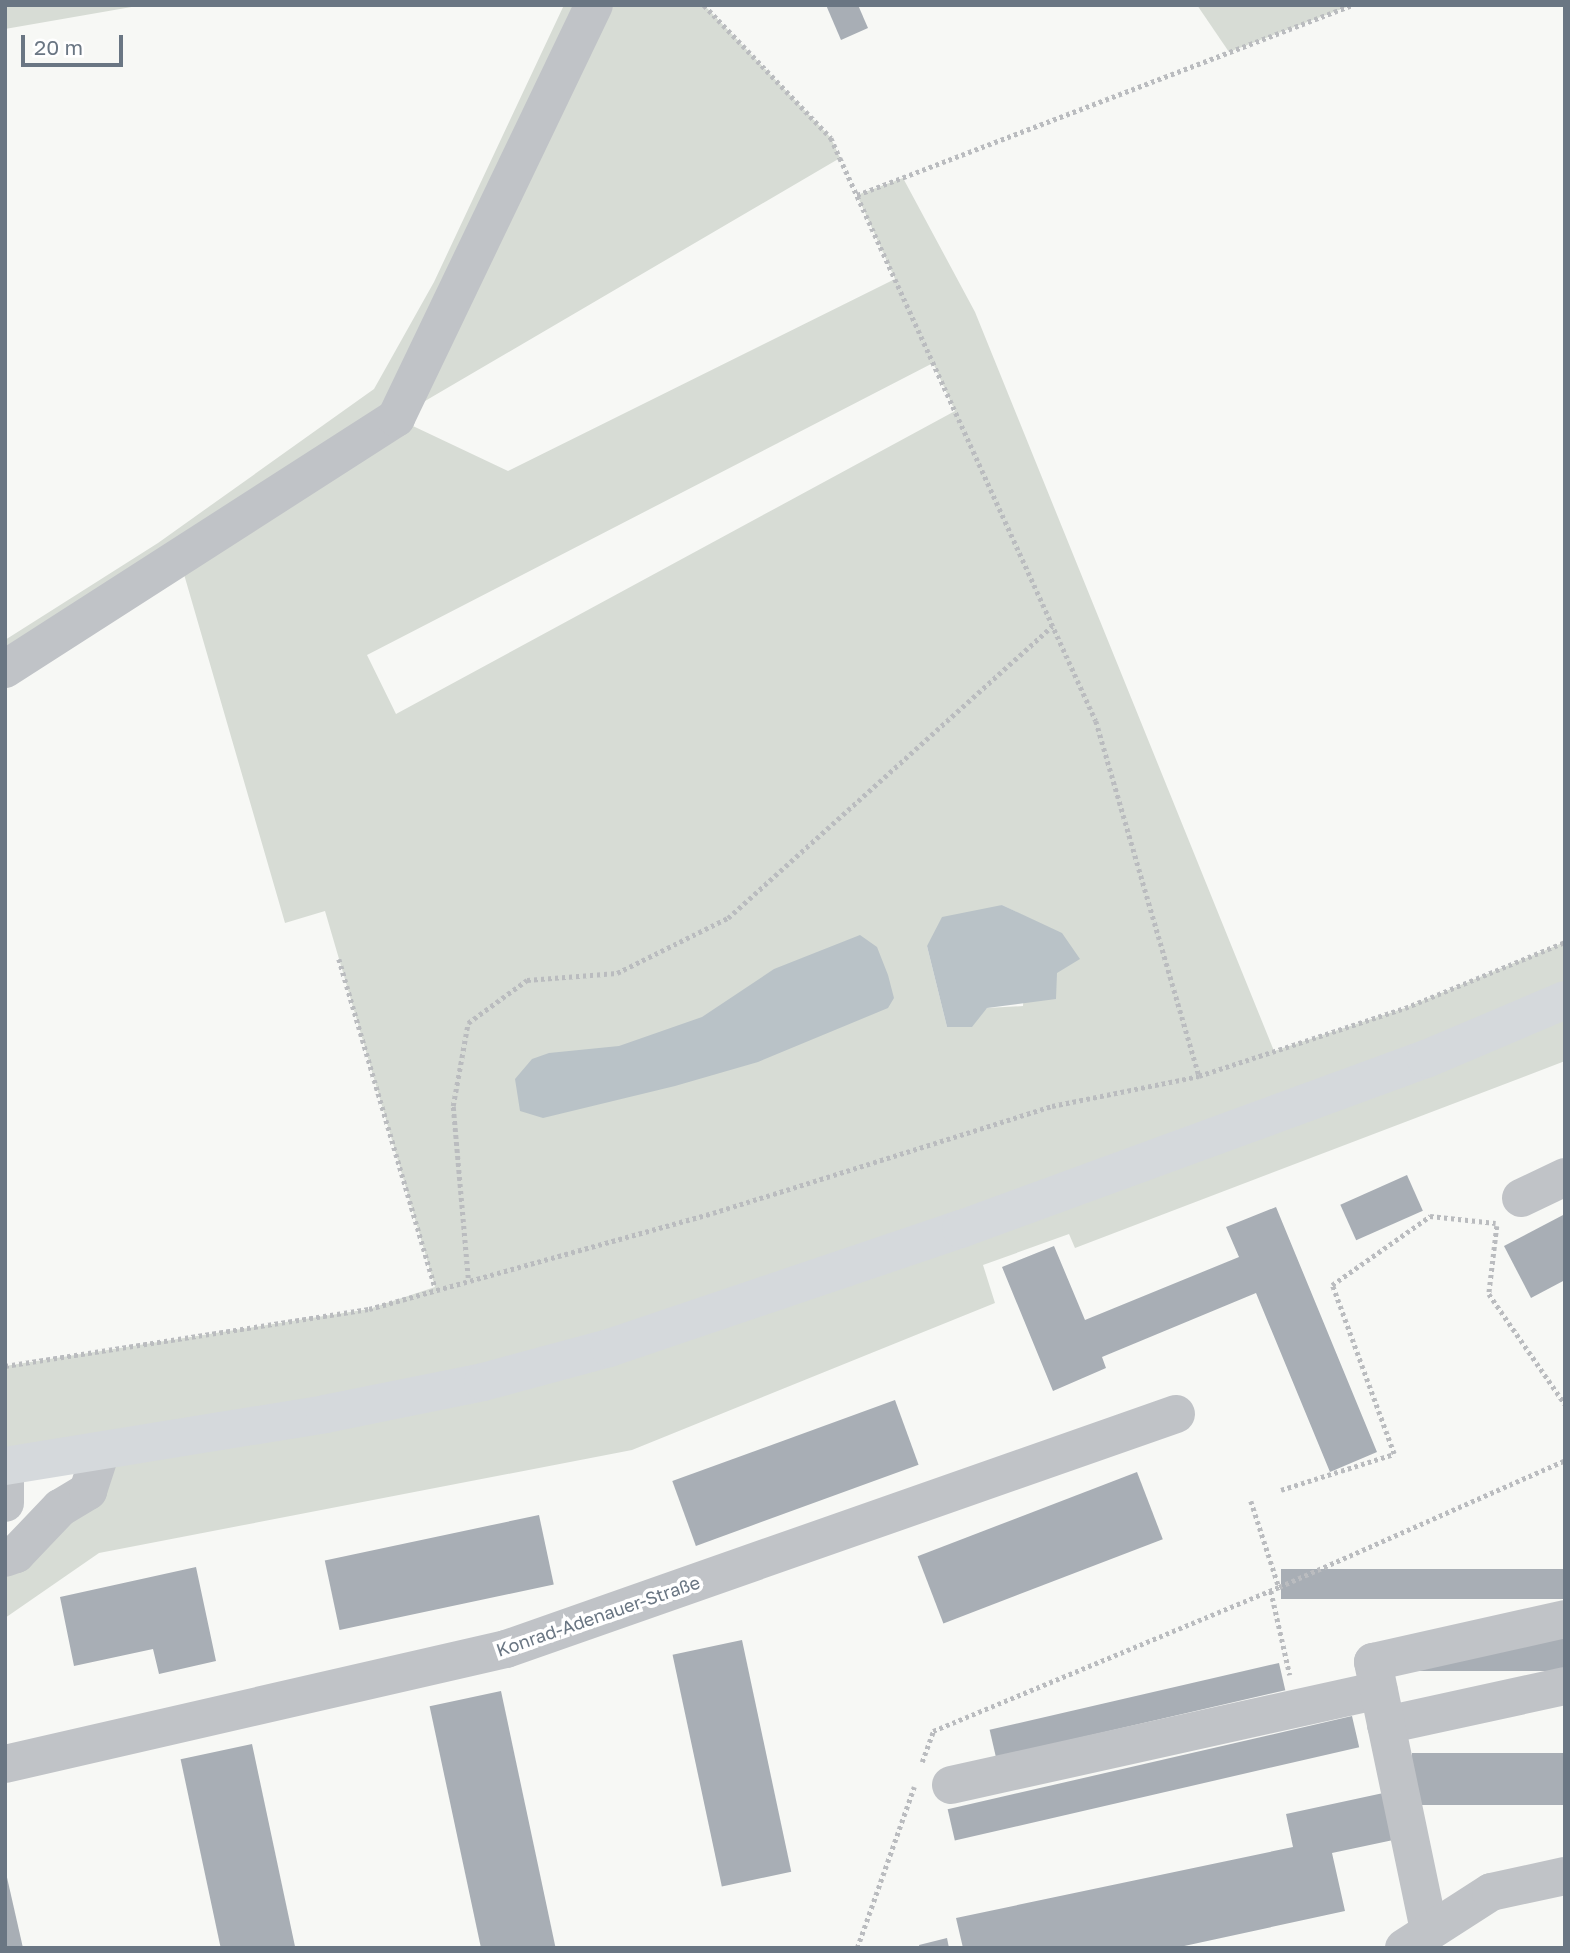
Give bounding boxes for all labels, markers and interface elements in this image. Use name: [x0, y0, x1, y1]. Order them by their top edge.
scale bar: [24, 21, 126, 65]
text: 20 m: [34, 34, 83, 60]
street label: Konrad-Adenauer-Straße: [493, 1571, 703, 1661]

